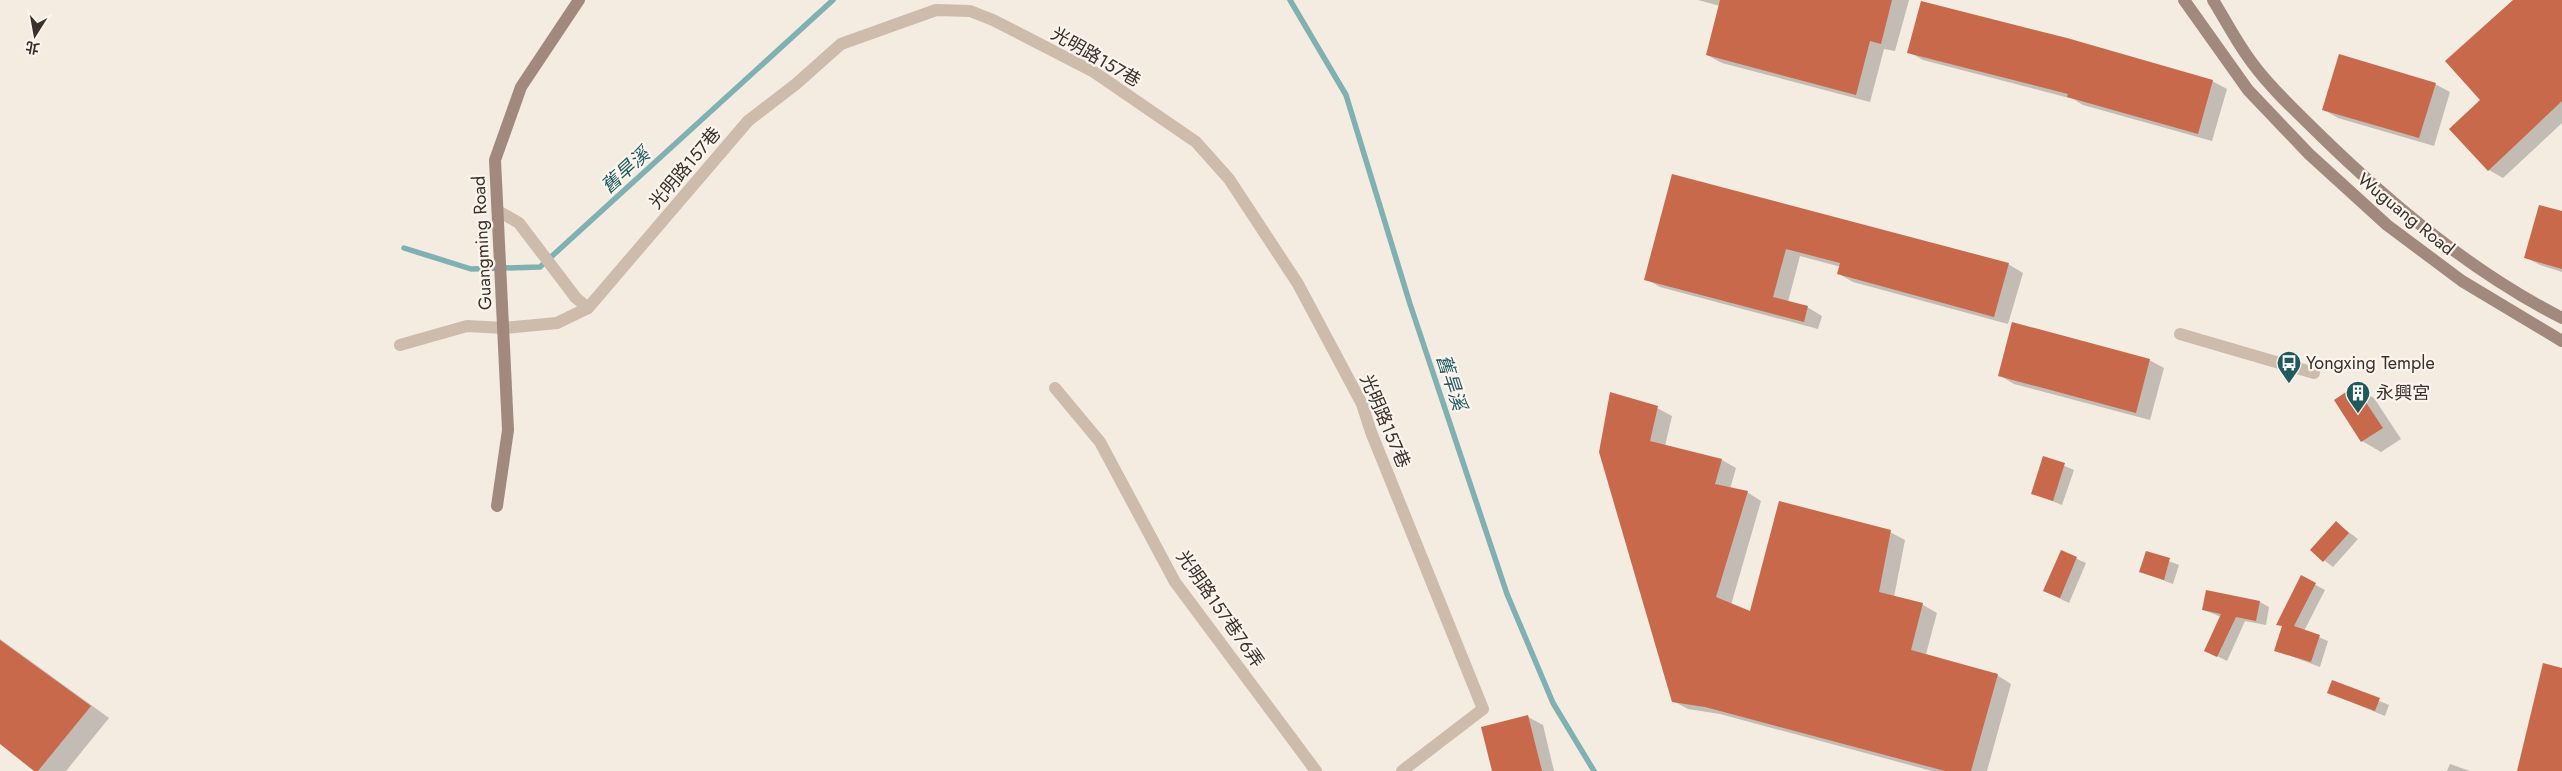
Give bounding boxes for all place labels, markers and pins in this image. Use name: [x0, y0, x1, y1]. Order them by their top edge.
bus stop icon: Yongxing Temple: [2276, 350, 2302, 384]
place label: Yongxing Temple: [2306, 350, 2435, 376]
building icon: 永興宮: [2345, 380, 2371, 414]
place label: 永興宮: [2376, 380, 2430, 406]

